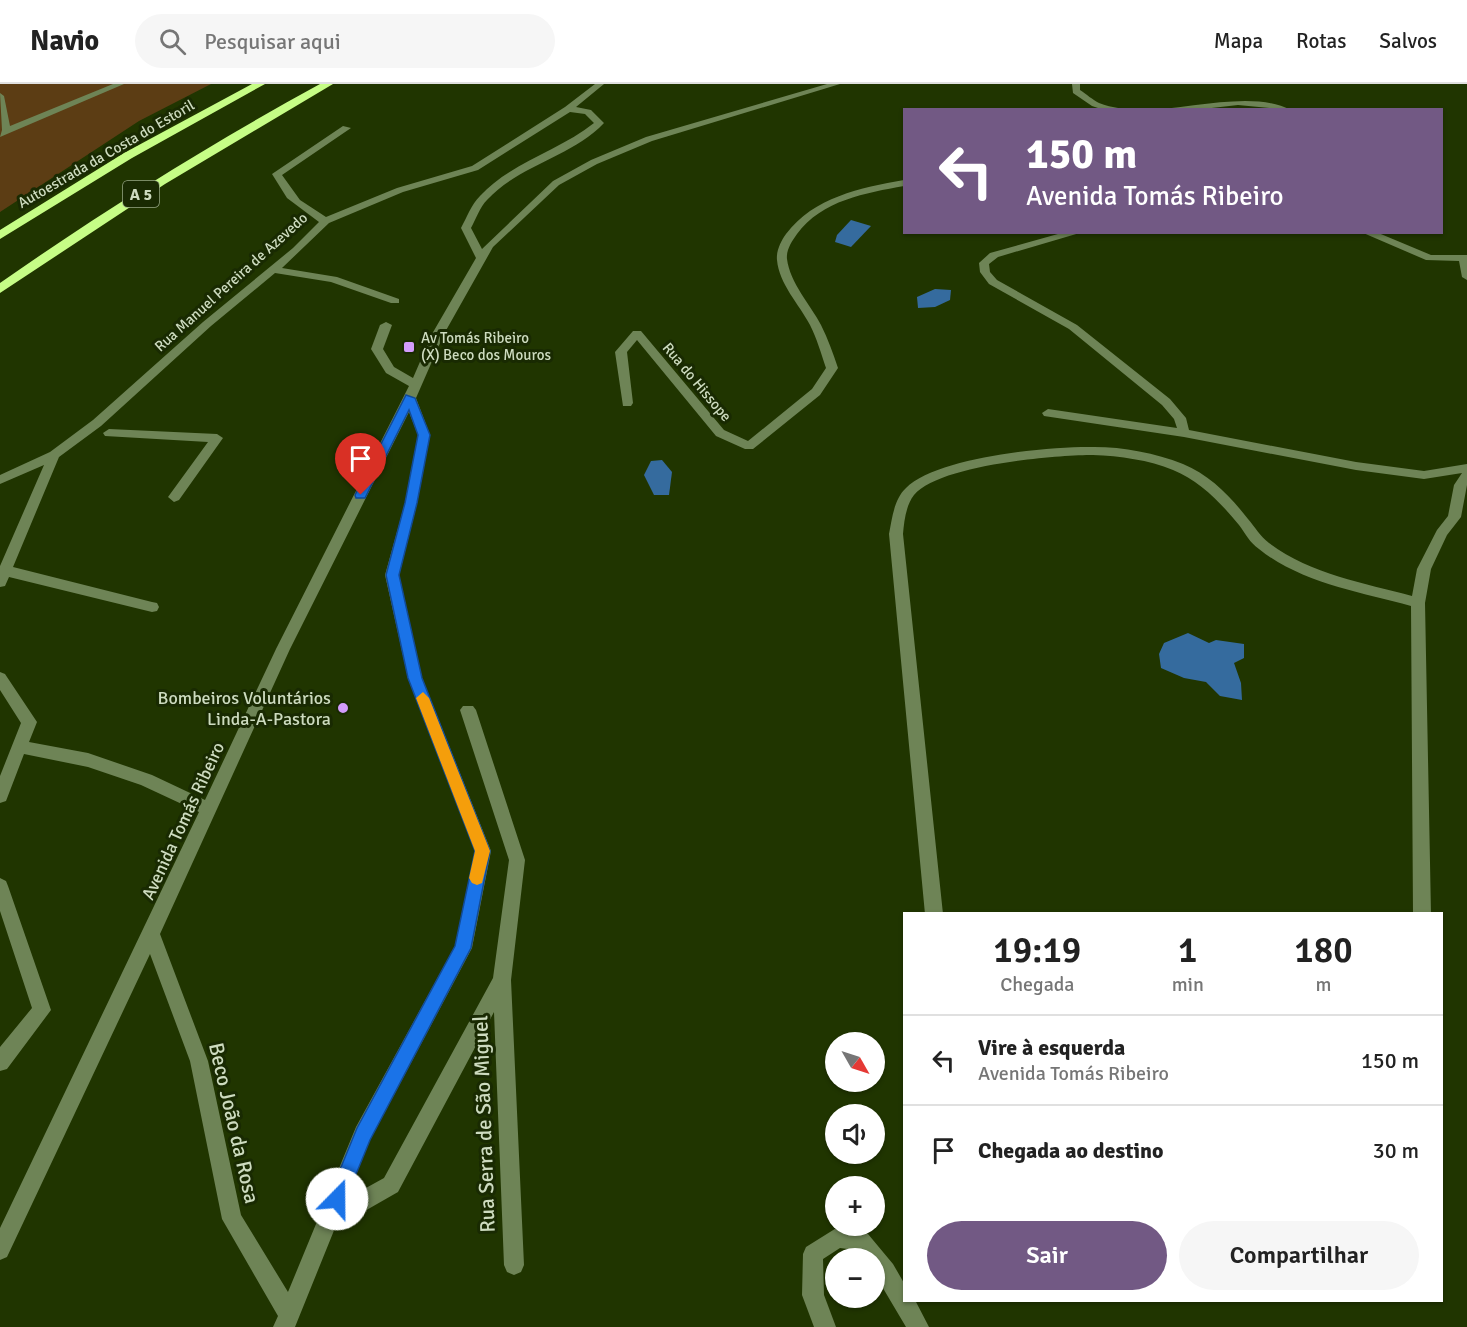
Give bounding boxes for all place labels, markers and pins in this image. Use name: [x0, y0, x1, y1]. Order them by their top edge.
place label: Av Tomás Ribeiro (X) Beco dos Mouros: [421, 329, 551, 364]
marker: Av Tomás Ribeiro (X) Beco dos Mouros: [402, 340, 416, 354]
pin: [335, 433, 386, 495]
place label: Bombeiros Voluntários Linda-A-Pastora: [158, 687, 331, 730]
marker: Bombeiros Voluntários Linda-A-Pastora: [336, 701, 350, 715]

